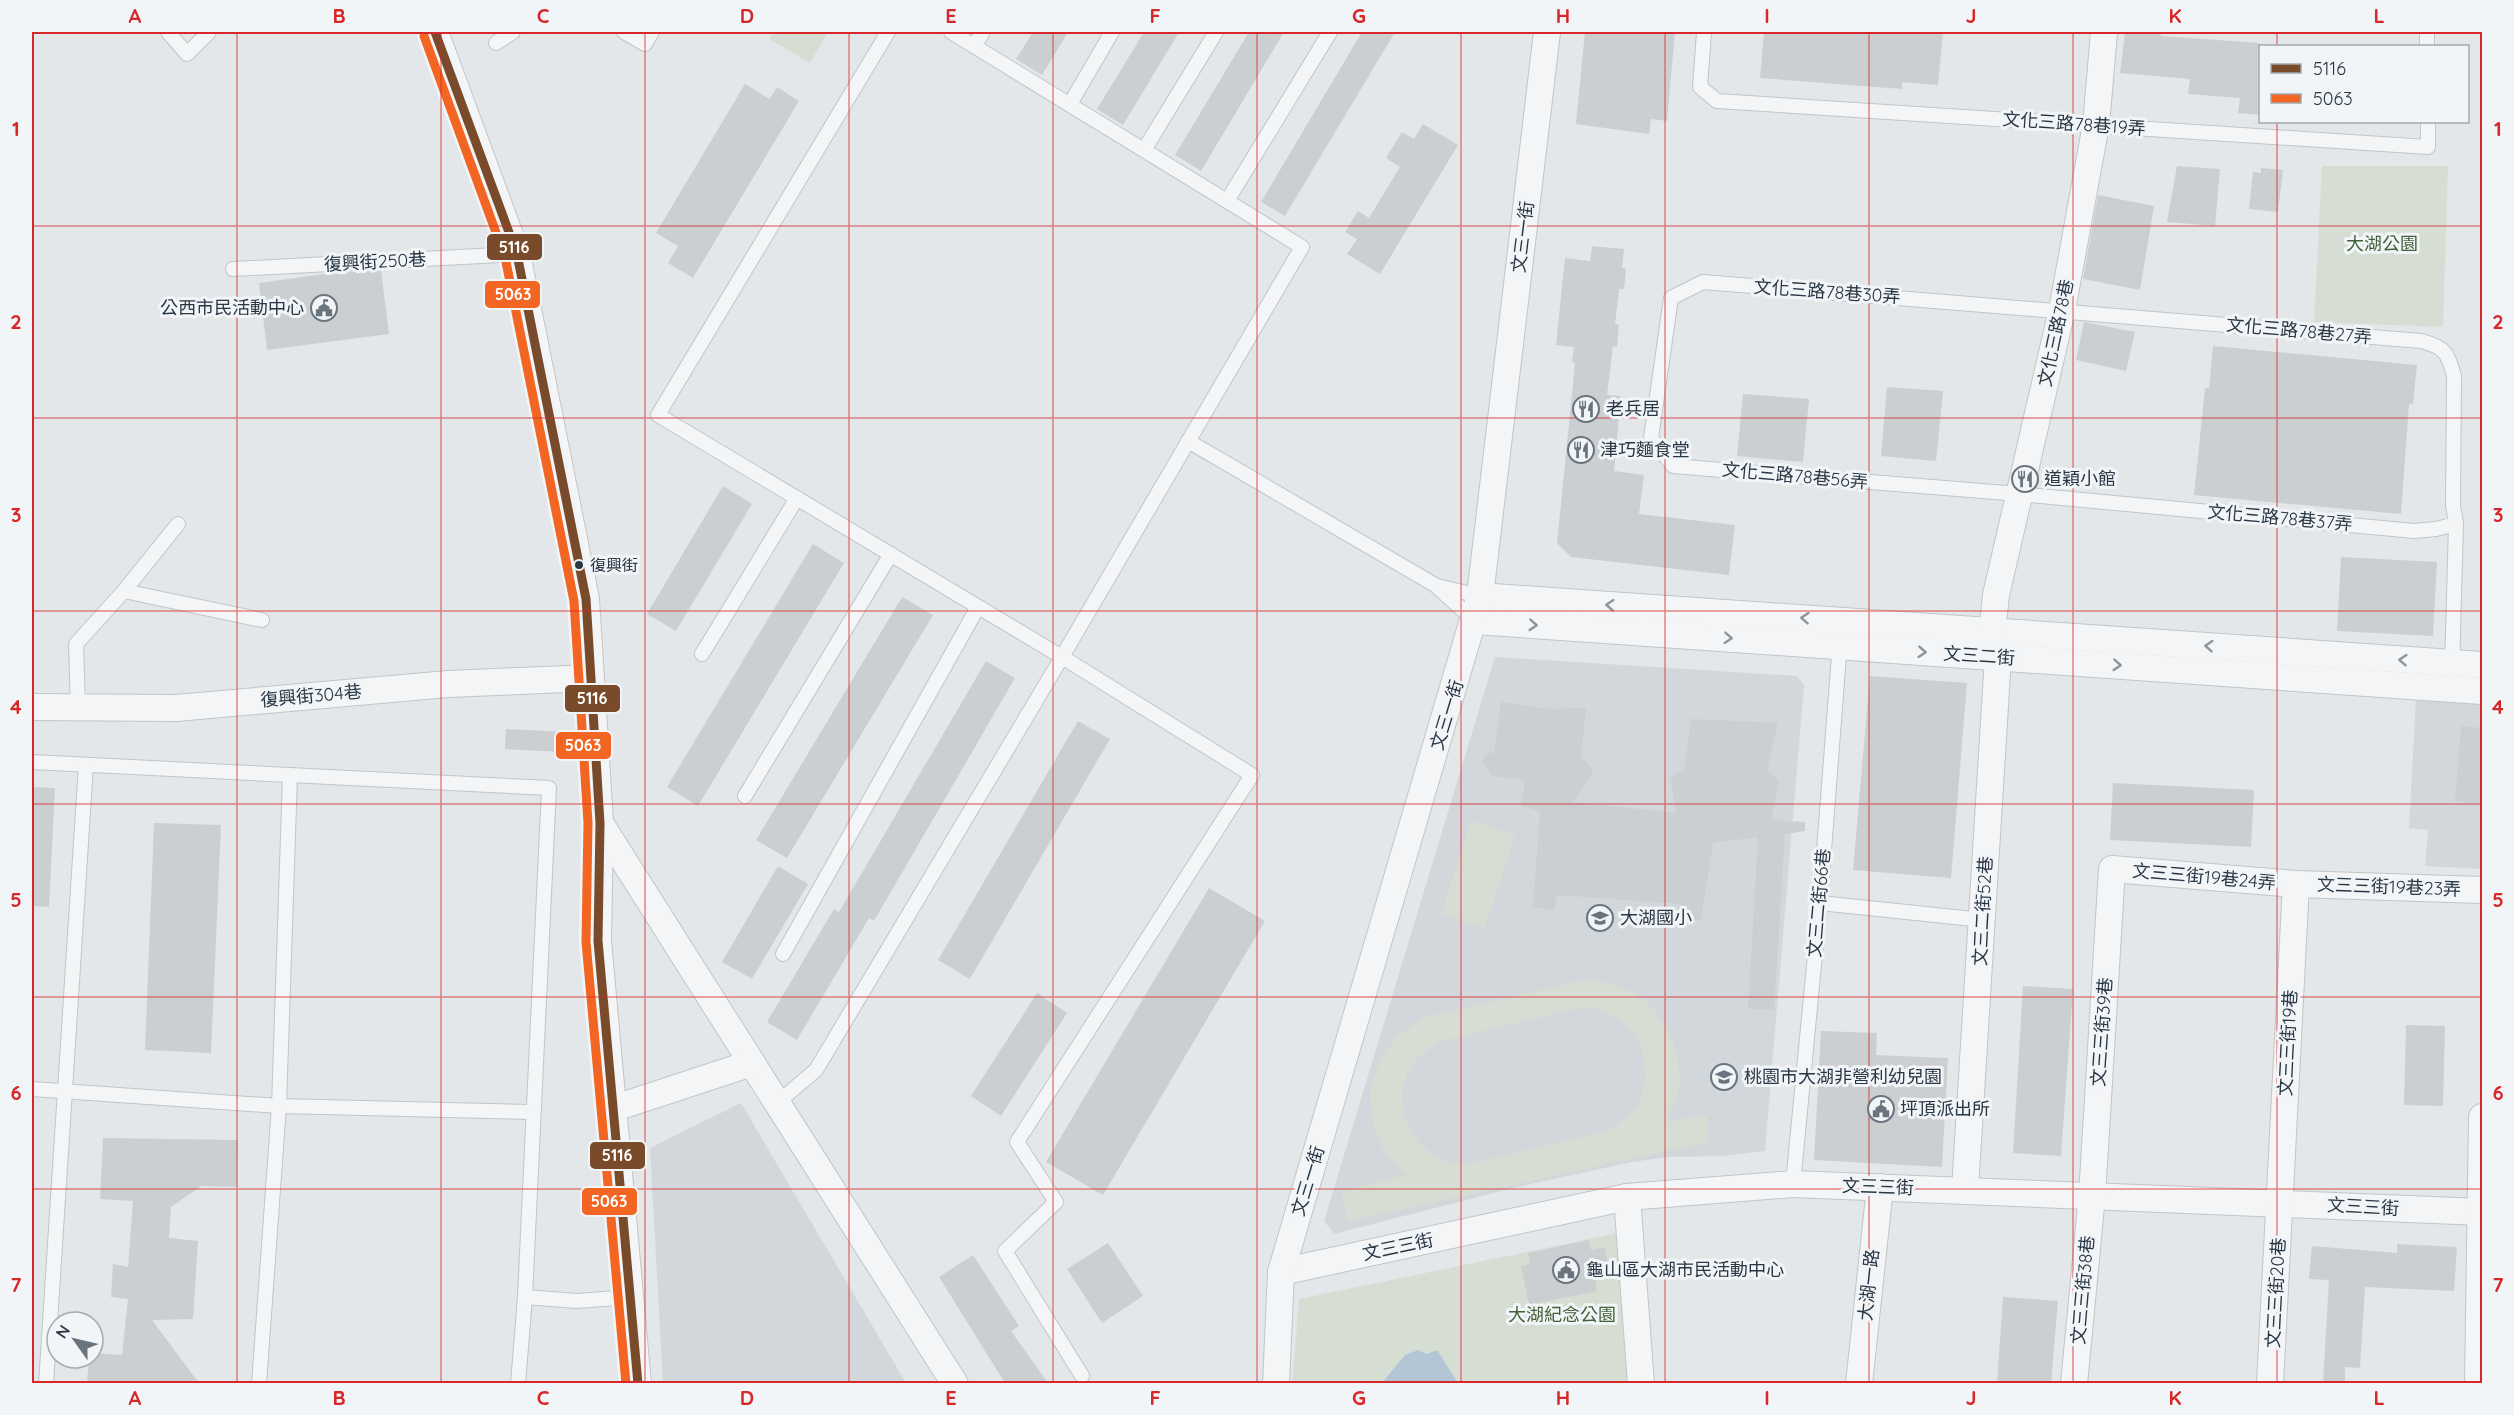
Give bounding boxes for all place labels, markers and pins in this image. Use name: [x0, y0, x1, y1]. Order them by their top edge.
public building icon: 公西市民活動中心: [309, 293, 339, 323]
place label: 公西市民活動中心: [160, 296, 304, 319]
restaurant icon: 老兵居: [1571, 394, 1601, 424]
place label: 老兵居: [1606, 397, 1660, 420]
restaurant icon: 津巧麵食堂: [1566, 435, 1596, 465]
place label: 津巧麵食堂: [1600, 438, 1690, 461]
restaurant icon: 道穎小館: [2010, 464, 2040, 494]
place label: 道穎小館: [2044, 467, 2116, 490]
place label: 復興街: [590, 555, 638, 575]
marker: 復興街: [573, 559, 585, 571]
school or university icon: 大湖國小: [1585, 903, 1615, 933]
place label: 大湖國小: [1620, 906, 1692, 929]
school or university icon: 桃園市大湖非營利幼兒園: [1709, 1062, 1739, 1092]
place label: 桃園市大湖非營利幼兒園: [1744, 1065, 1942, 1088]
public building icon: 坪頂派出所: [1866, 1094, 1896, 1124]
place label: 坪頂派出所: [1900, 1097, 1990, 1120]
public building icon: 龜山區大湖市民活動中心: [1551, 1255, 1581, 1285]
place label: 龜山區大湖市民活動中心: [1586, 1258, 1784, 1281]

